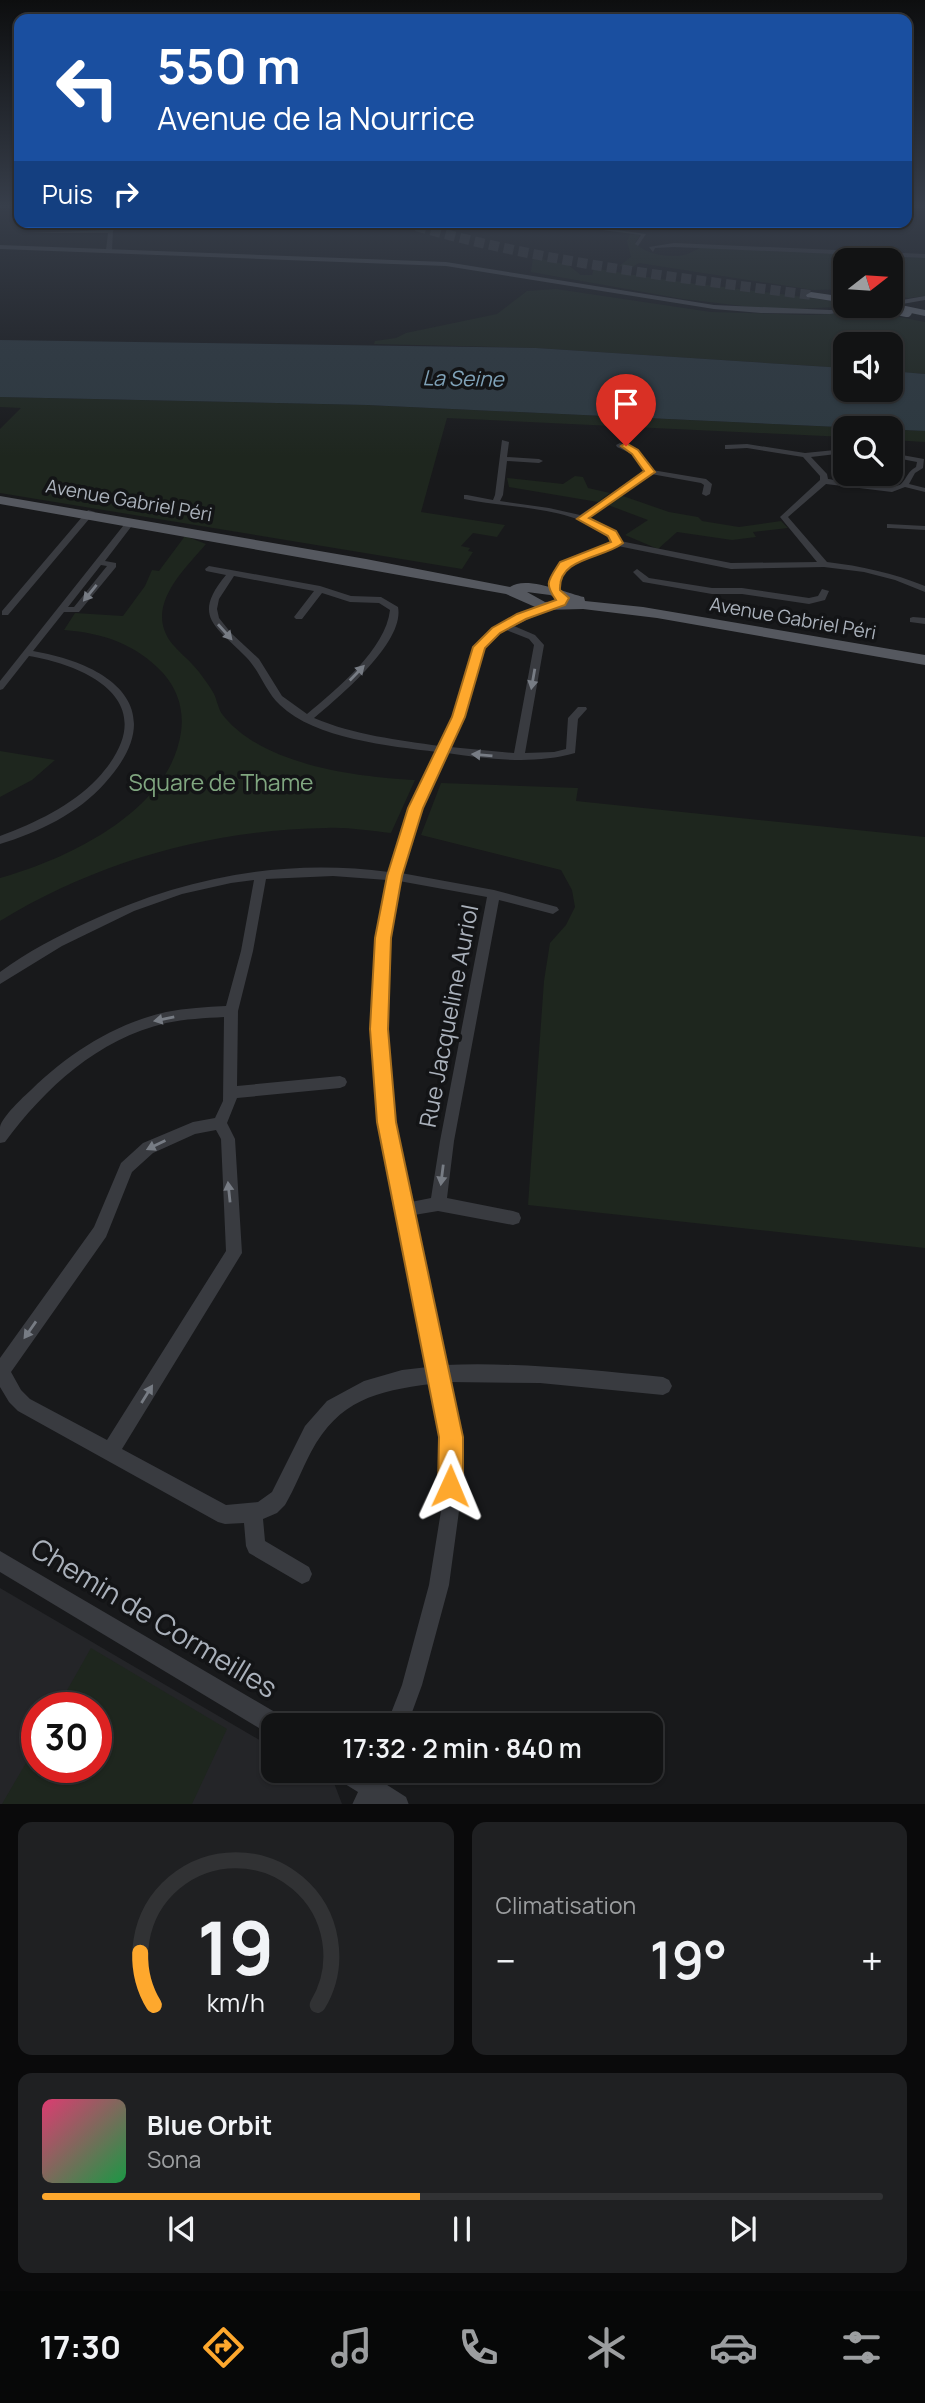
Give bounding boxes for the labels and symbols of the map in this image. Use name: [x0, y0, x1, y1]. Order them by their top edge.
north arrow: [833, 248, 903, 318]
water label: La Seine: [422, 363, 506, 393]
pin: [596, 374, 656, 446]
street label: Avenue Gabriel Péri: [44, 473, 214, 527]
one-way arrow: [83, 585, 98, 602]
street label: Avenue Gabriel Péri: [708, 591, 878, 645]
one-way arrow: [216, 623, 233, 640]
one-way arrow: [349, 664, 366, 681]
one-way arrow: [527, 668, 538, 690]
one-way arrow: [470, 749, 492, 760]
park label: Square de Thame: [128, 766, 314, 798]
street label: Rue Jacqueline Auriol: [411, 902, 485, 1130]
one-way arrow: [153, 1013, 175, 1024]
one-way arrow: [146, 1140, 166, 1151]
one-way arrow: [437, 1164, 448, 1186]
one-way arrow: [224, 1181, 235, 1203]
one-way arrow: [23, 1321, 37, 1339]
one-way arrow: [140, 1384, 153, 1404]
position arrow: [413, 1449, 487, 1523]
street label: Chemin de Cormeilles: [24, 1528, 285, 1706]
speed limit sign: 30: [21, 1692, 112, 1783]

